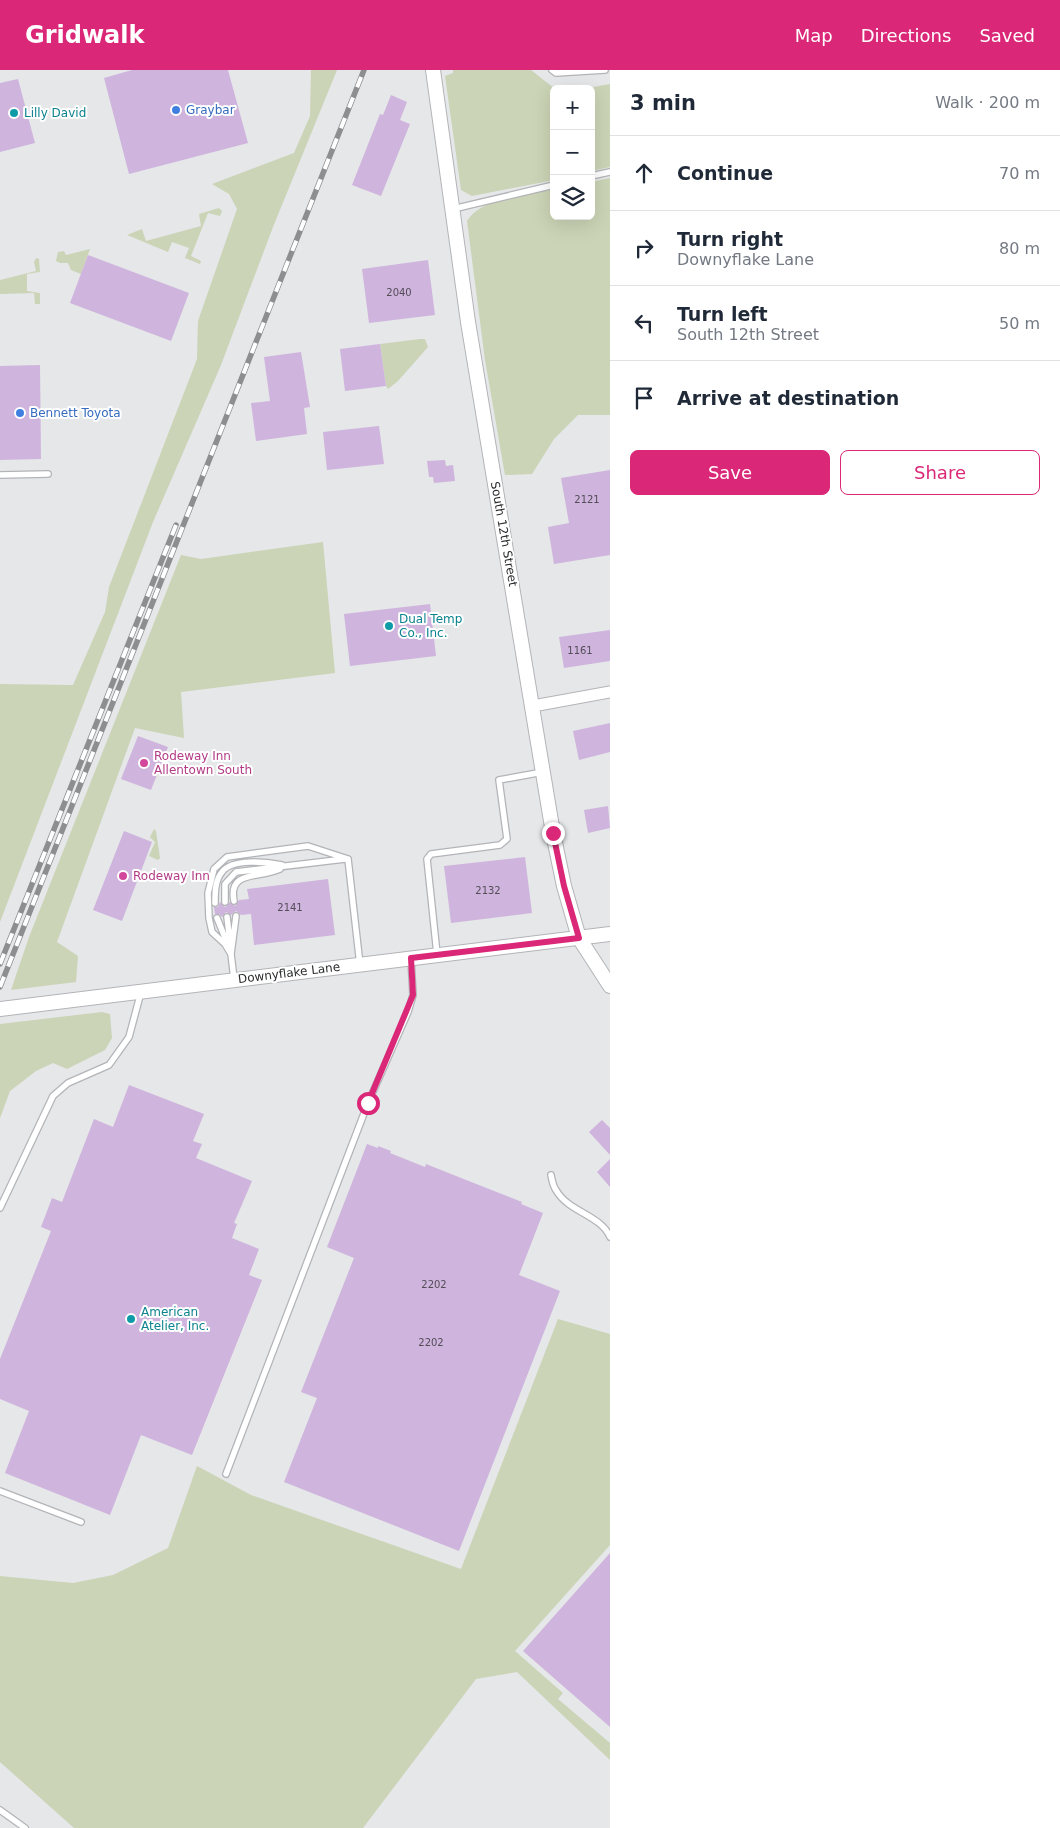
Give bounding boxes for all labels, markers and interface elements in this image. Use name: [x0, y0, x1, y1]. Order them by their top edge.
text: Gridwalk: [25, 21, 145, 49]
text: Map: [795, 25, 833, 46]
text: Directions: [861, 25, 951, 46]
text: Saved: [979, 25, 1035, 46]
map controls: [550, 85, 595, 220]
button: +: [550, 85, 595, 130]
text: 3 min: [630, 91, 696, 115]
text: Walk · 200 m: [935, 93, 1040, 112]
place label: Graybar: [186, 103, 235, 117]
marker: Graybar: [170, 104, 182, 116]
place label: Lilly David: [24, 106, 86, 120]
marker: Lilly David: [8, 107, 20, 119]
button: −: [550, 130, 595, 175]
icon: ahead: [630, 159, 658, 187]
text: Continue: [677, 162, 773, 184]
text: 70 m: [999, 164, 1040, 183]
button: layers: [550, 175, 595, 220]
text: Turn right: [677, 228, 783, 250]
icon: right: [630, 234, 658, 262]
text: 80 m: [999, 239, 1040, 258]
text: Downyflake Lane: [677, 250, 814, 269]
house number: 2040: [386, 287, 412, 298]
text: Turn left: [677, 303, 768, 325]
icon: left: [630, 309, 658, 337]
text: 50 m: [999, 314, 1040, 333]
text: South 12th Street: [677, 325, 819, 344]
icon: arrive: [630, 384, 658, 412]
text: Arrive at destination: [677, 387, 899, 409]
place label: Bennett Toyota: [30, 406, 121, 420]
marker: Bennett Toyota: [14, 407, 26, 419]
button: Save: [630, 450, 830, 495]
button: Share: [840, 450, 1040, 495]
street label: South 12th Street: [488, 480, 520, 588]
house number: 2121: [574, 494, 600, 505]
place label: Dual Temp Co., Inc.: [399, 612, 462, 640]
marker: Dual Temp Co., Inc.: [383, 620, 395, 632]
house number: 1161: [567, 645, 593, 656]
place label: Rodeway Inn Allentown South: [154, 749, 252, 777]
marker: Rodeway Inn Allentown South: [138, 757, 150, 769]
route end: [542, 822, 565, 845]
place label: Rodeway Inn: [133, 869, 210, 883]
marker: Rodeway Inn: [117, 870, 129, 882]
house number: 2132: [475, 885, 501, 896]
house number: 2141: [277, 902, 303, 913]
street label: Downyflake Lane: [237, 960, 341, 986]
route start: [357, 1092, 380, 1115]
house number: 2202: [421, 1279, 447, 1290]
place label: American Atelier, Inc.: [141, 1305, 209, 1333]
marker: American Atelier, Inc.: [125, 1313, 137, 1325]
house number: 2202: [418, 1337, 444, 1348]

